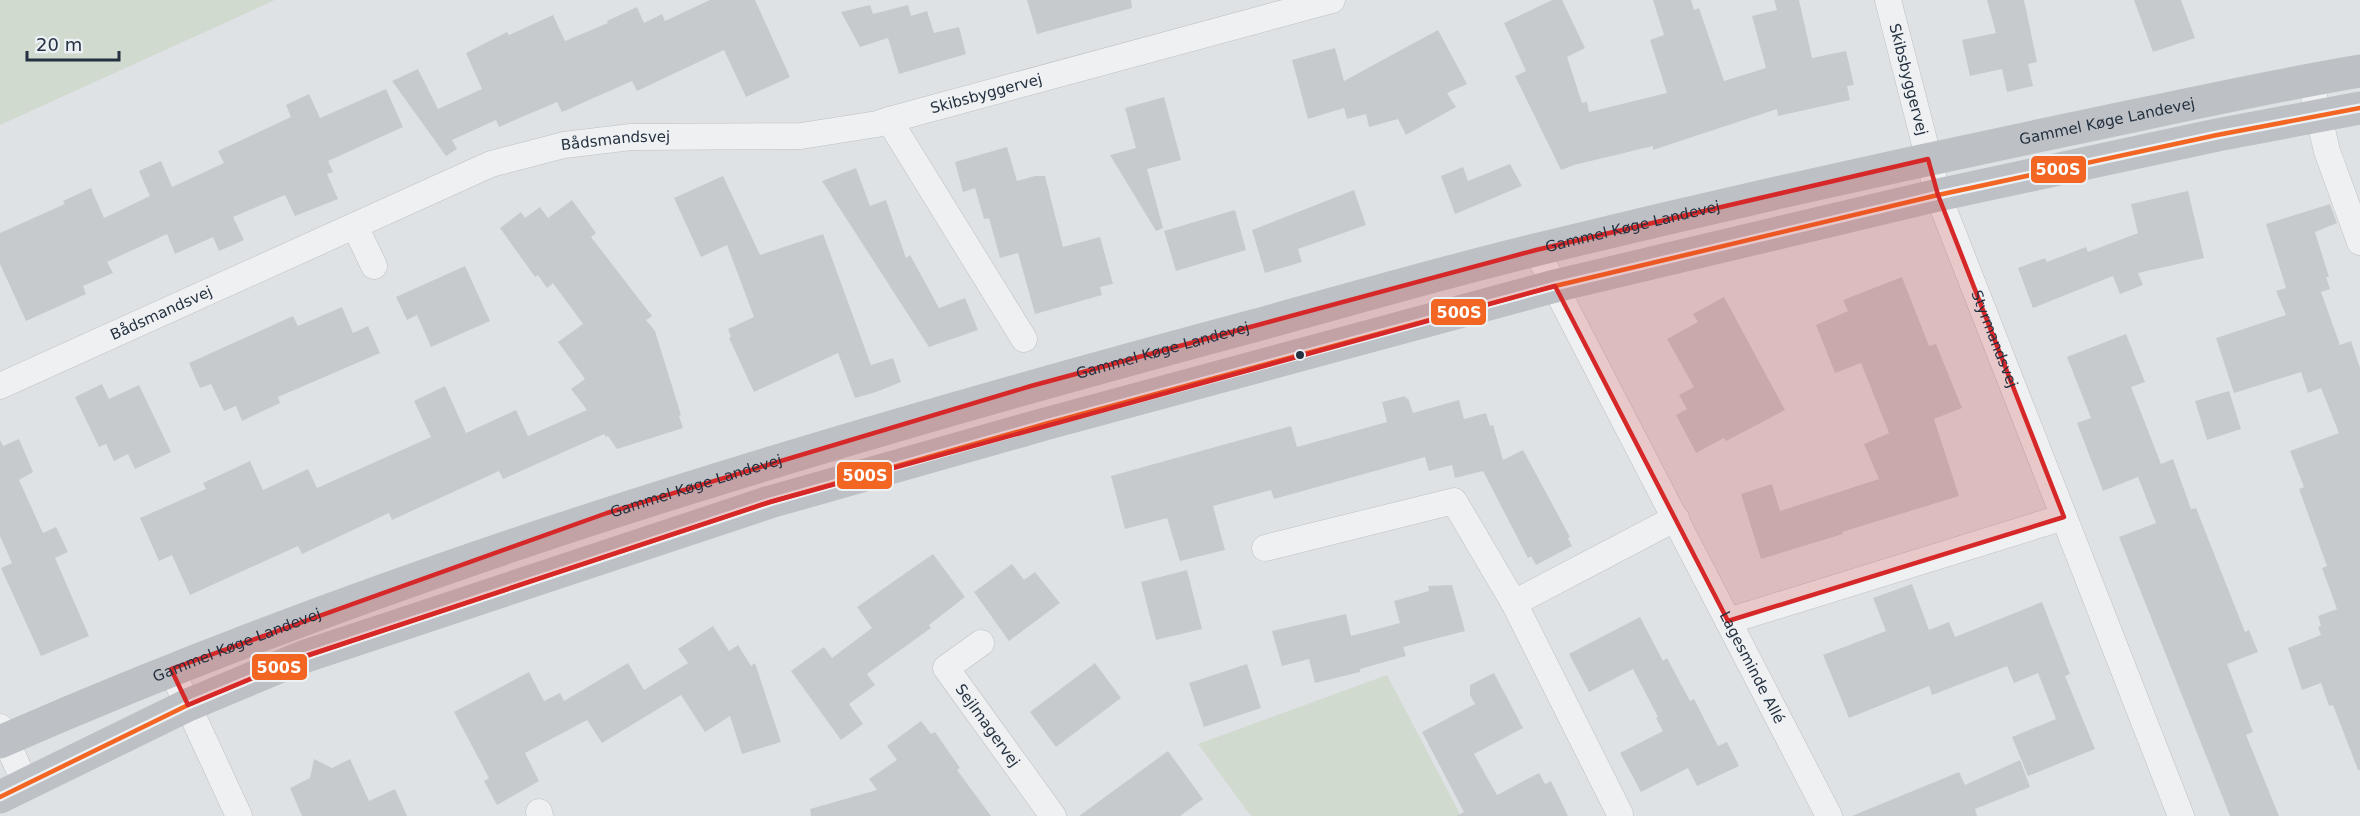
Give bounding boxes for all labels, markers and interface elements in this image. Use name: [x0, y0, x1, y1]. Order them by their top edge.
street label: Skibsbyggervej: [1885, 22, 1931, 137]
scale bar: [27, 24, 118, 62]
text: 20 m: [36, 34, 82, 55]
street label: Skibsbyggervej: [928, 70, 1044, 117]
street label: Gammel Køge Landevej: [2018, 94, 2196, 149]
street label: Bådsmandsvej: [560, 128, 670, 154]
line badge: 500S: [2030, 155, 2087, 184]
text: 500S: [2036, 160, 2080, 179]
street label: Gammel Køge Landevej: [1543, 197, 1722, 256]
street label: Bådsmandsvej: [108, 282, 215, 344]
street label: Styrmandsvej: [1967, 288, 2022, 390]
line badge: 500S: [1430, 298, 1487, 326]
text: 500S: [1437, 303, 1481, 322]
street label: Gammel Køge Landevej: [1074, 318, 1251, 383]
unlabelled marker: [1294, 349, 1306, 361]
street label: Gammel Køge Landevej: [608, 451, 784, 522]
line badge: 500S: [836, 461, 893, 490]
text: 500S: [843, 466, 887, 485]
street label: Gammel Køge Landevej: [150, 605, 324, 686]
street label: Lagesminde Allé: [1716, 608, 1789, 727]
line badge: 500S: [251, 653, 308, 681]
text: 500S: [257, 658, 301, 677]
street label: Sejlmagervej: [952, 680, 1024, 771]

